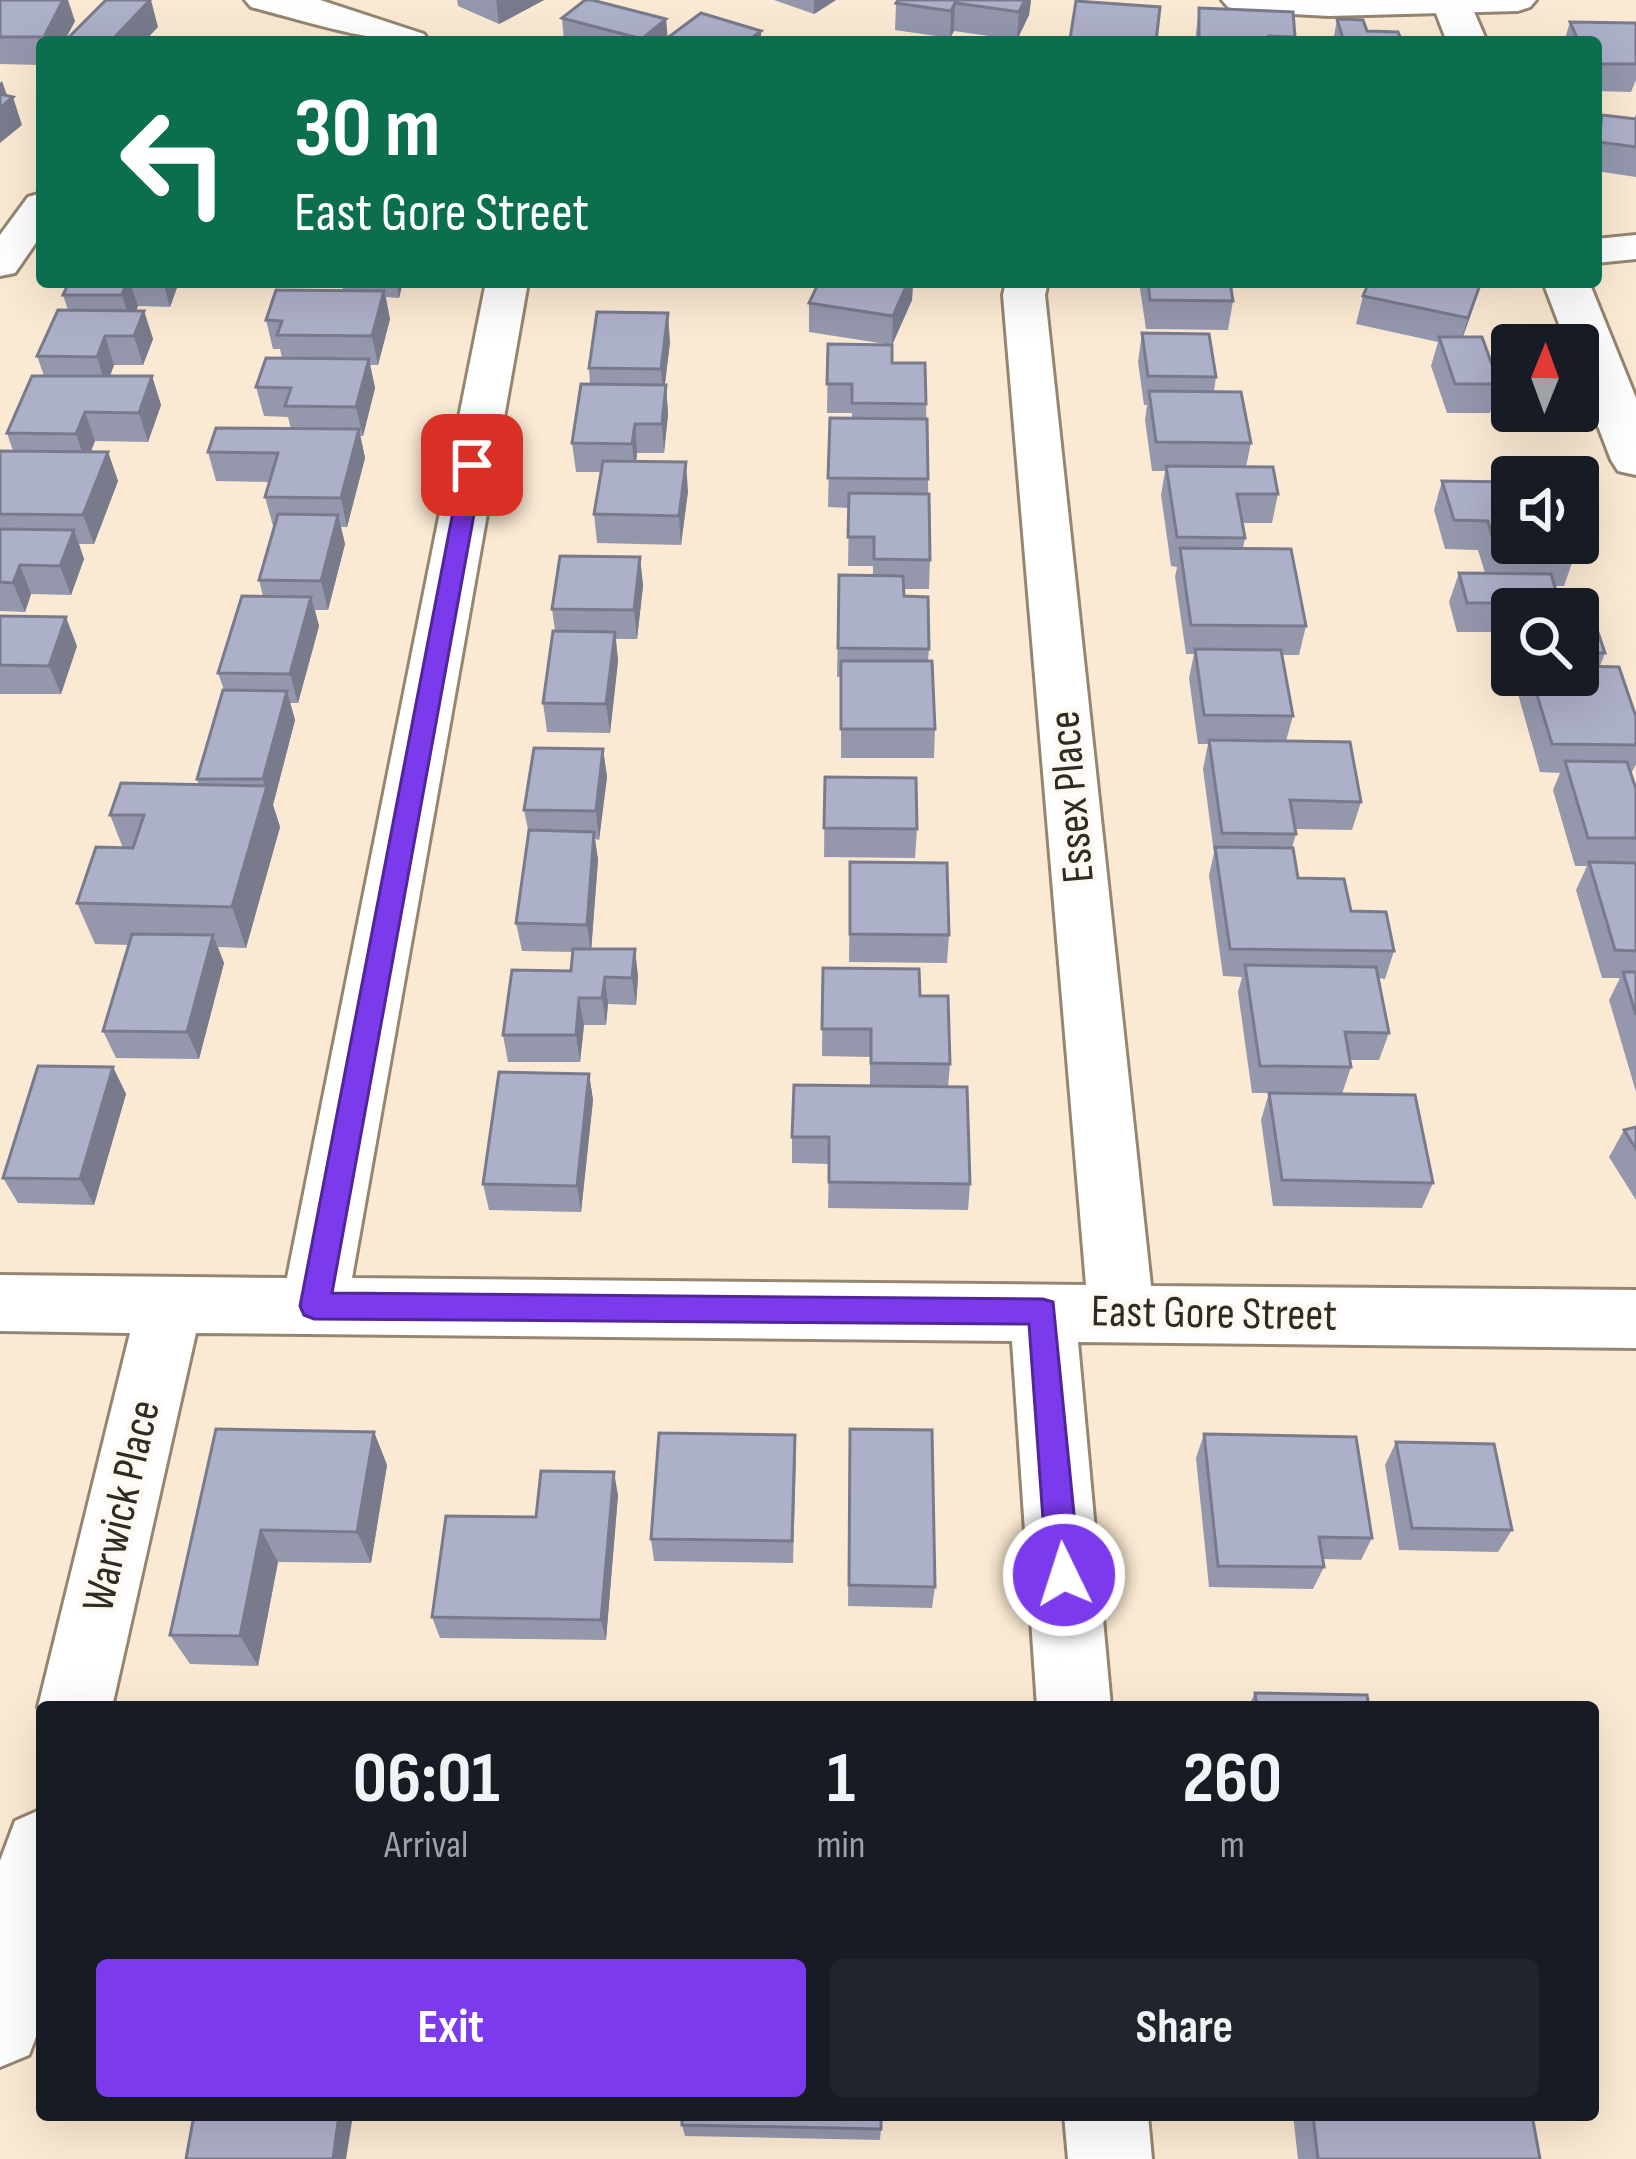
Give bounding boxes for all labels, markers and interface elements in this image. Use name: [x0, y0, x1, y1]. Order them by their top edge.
text: 30 m: [294, 79, 440, 180]
icon: left: [96, 84, 252, 240]
text: East Gore Street: [294, 181, 589, 246]
north arrow: [1491, 324, 1599, 432]
map controls: [1491, 324, 1599, 696]
pin: [421, 414, 523, 516]
icon: arrive: [439, 432, 505, 498]
button: sound: [1491, 456, 1599, 564]
button: search: [1491, 588, 1599, 696]
street label: Essex Place: [1037, 709, 1107, 885]
street label: East Gore Street: [1091, 1284, 1337, 1344]
street label: Warwick Place: [71, 1395, 173, 1617]
position arrow: [1001, 1512, 1127, 1638]
text: 06:01: [353, 1736, 500, 1823]
text: 1: [827, 1736, 855, 1823]
text: 260: [1182, 1736, 1282, 1823]
text: Arrival: [384, 1822, 468, 1869]
text: min: [817, 1822, 866, 1869]
text: m: [1220, 1822, 1245, 1869]
button: Exit: [96, 1959, 806, 2097]
button: Share: [830, 1959, 1539, 2097]

